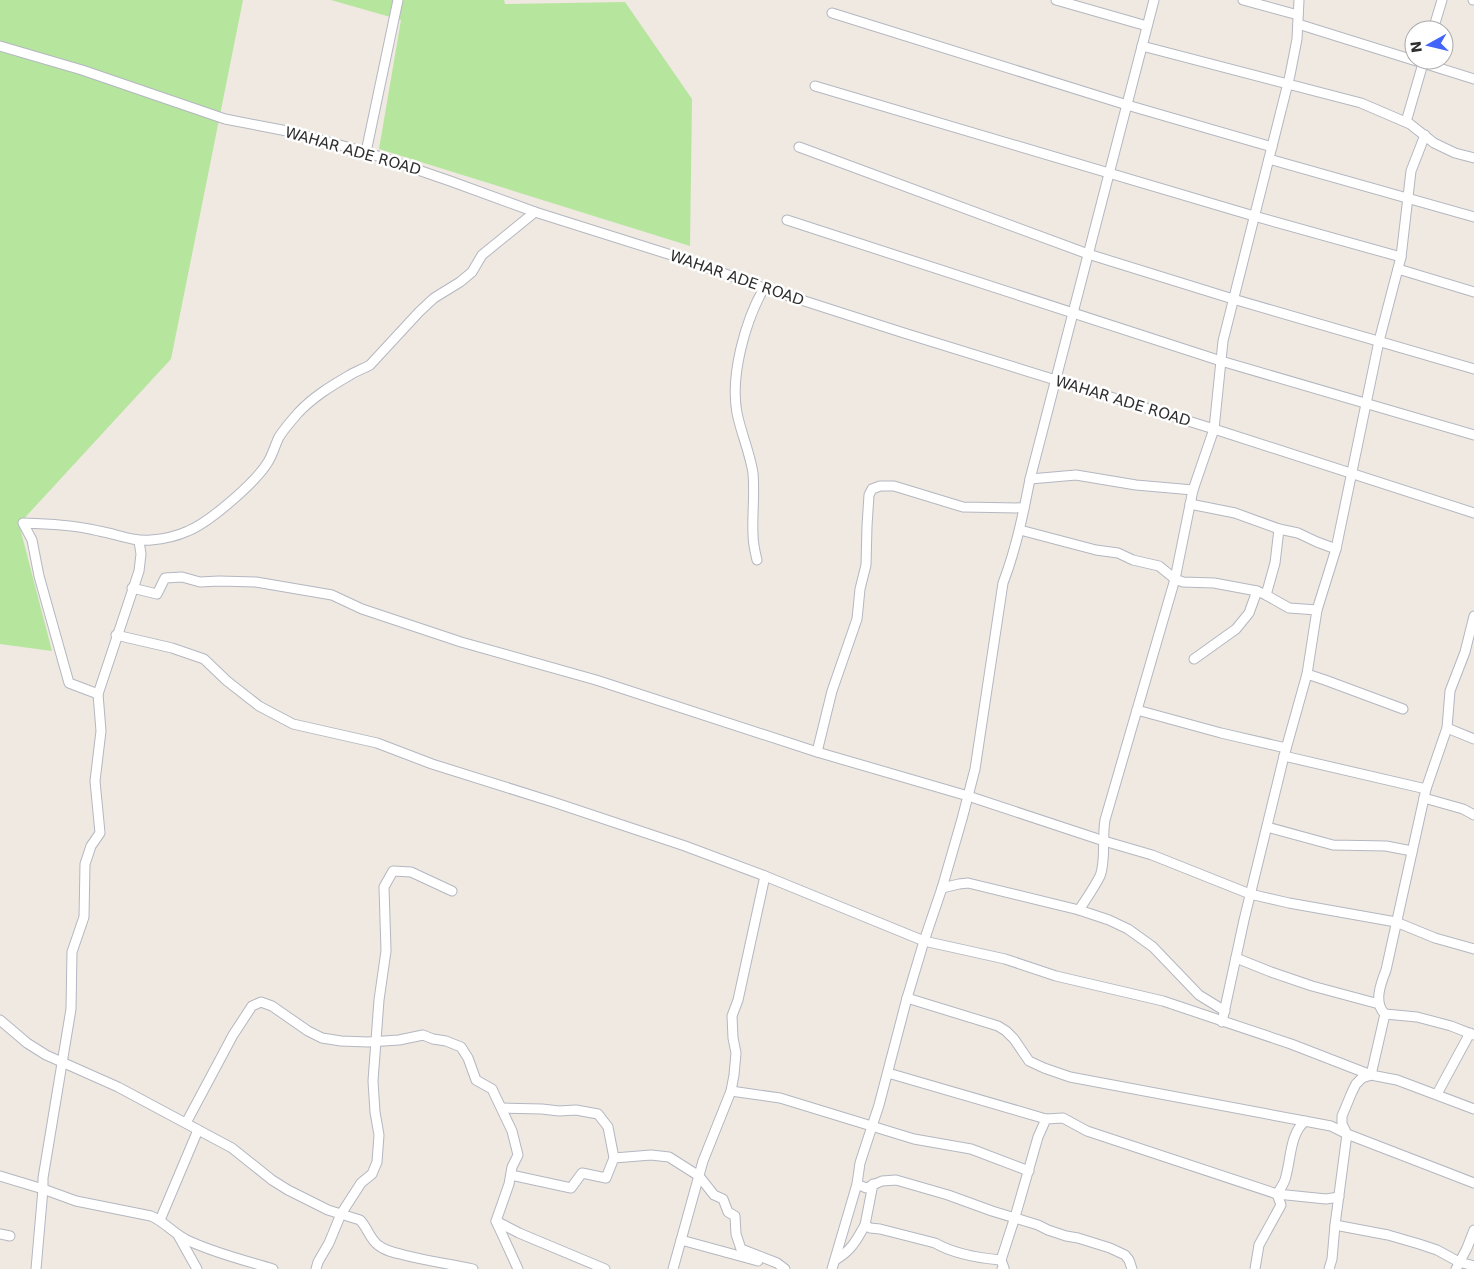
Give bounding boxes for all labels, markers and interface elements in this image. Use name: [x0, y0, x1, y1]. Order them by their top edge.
north arrow: [1404, 20, 1454, 70]
text: N: [1407, 40, 1425, 54]
street label: WAHAR ADE ROAD: [283, 123, 423, 179]
street label: WAHAR ADE ROAD: [667, 247, 807, 309]
street label: WAHAR ADE ROAD: [1053, 372, 1193, 430]

